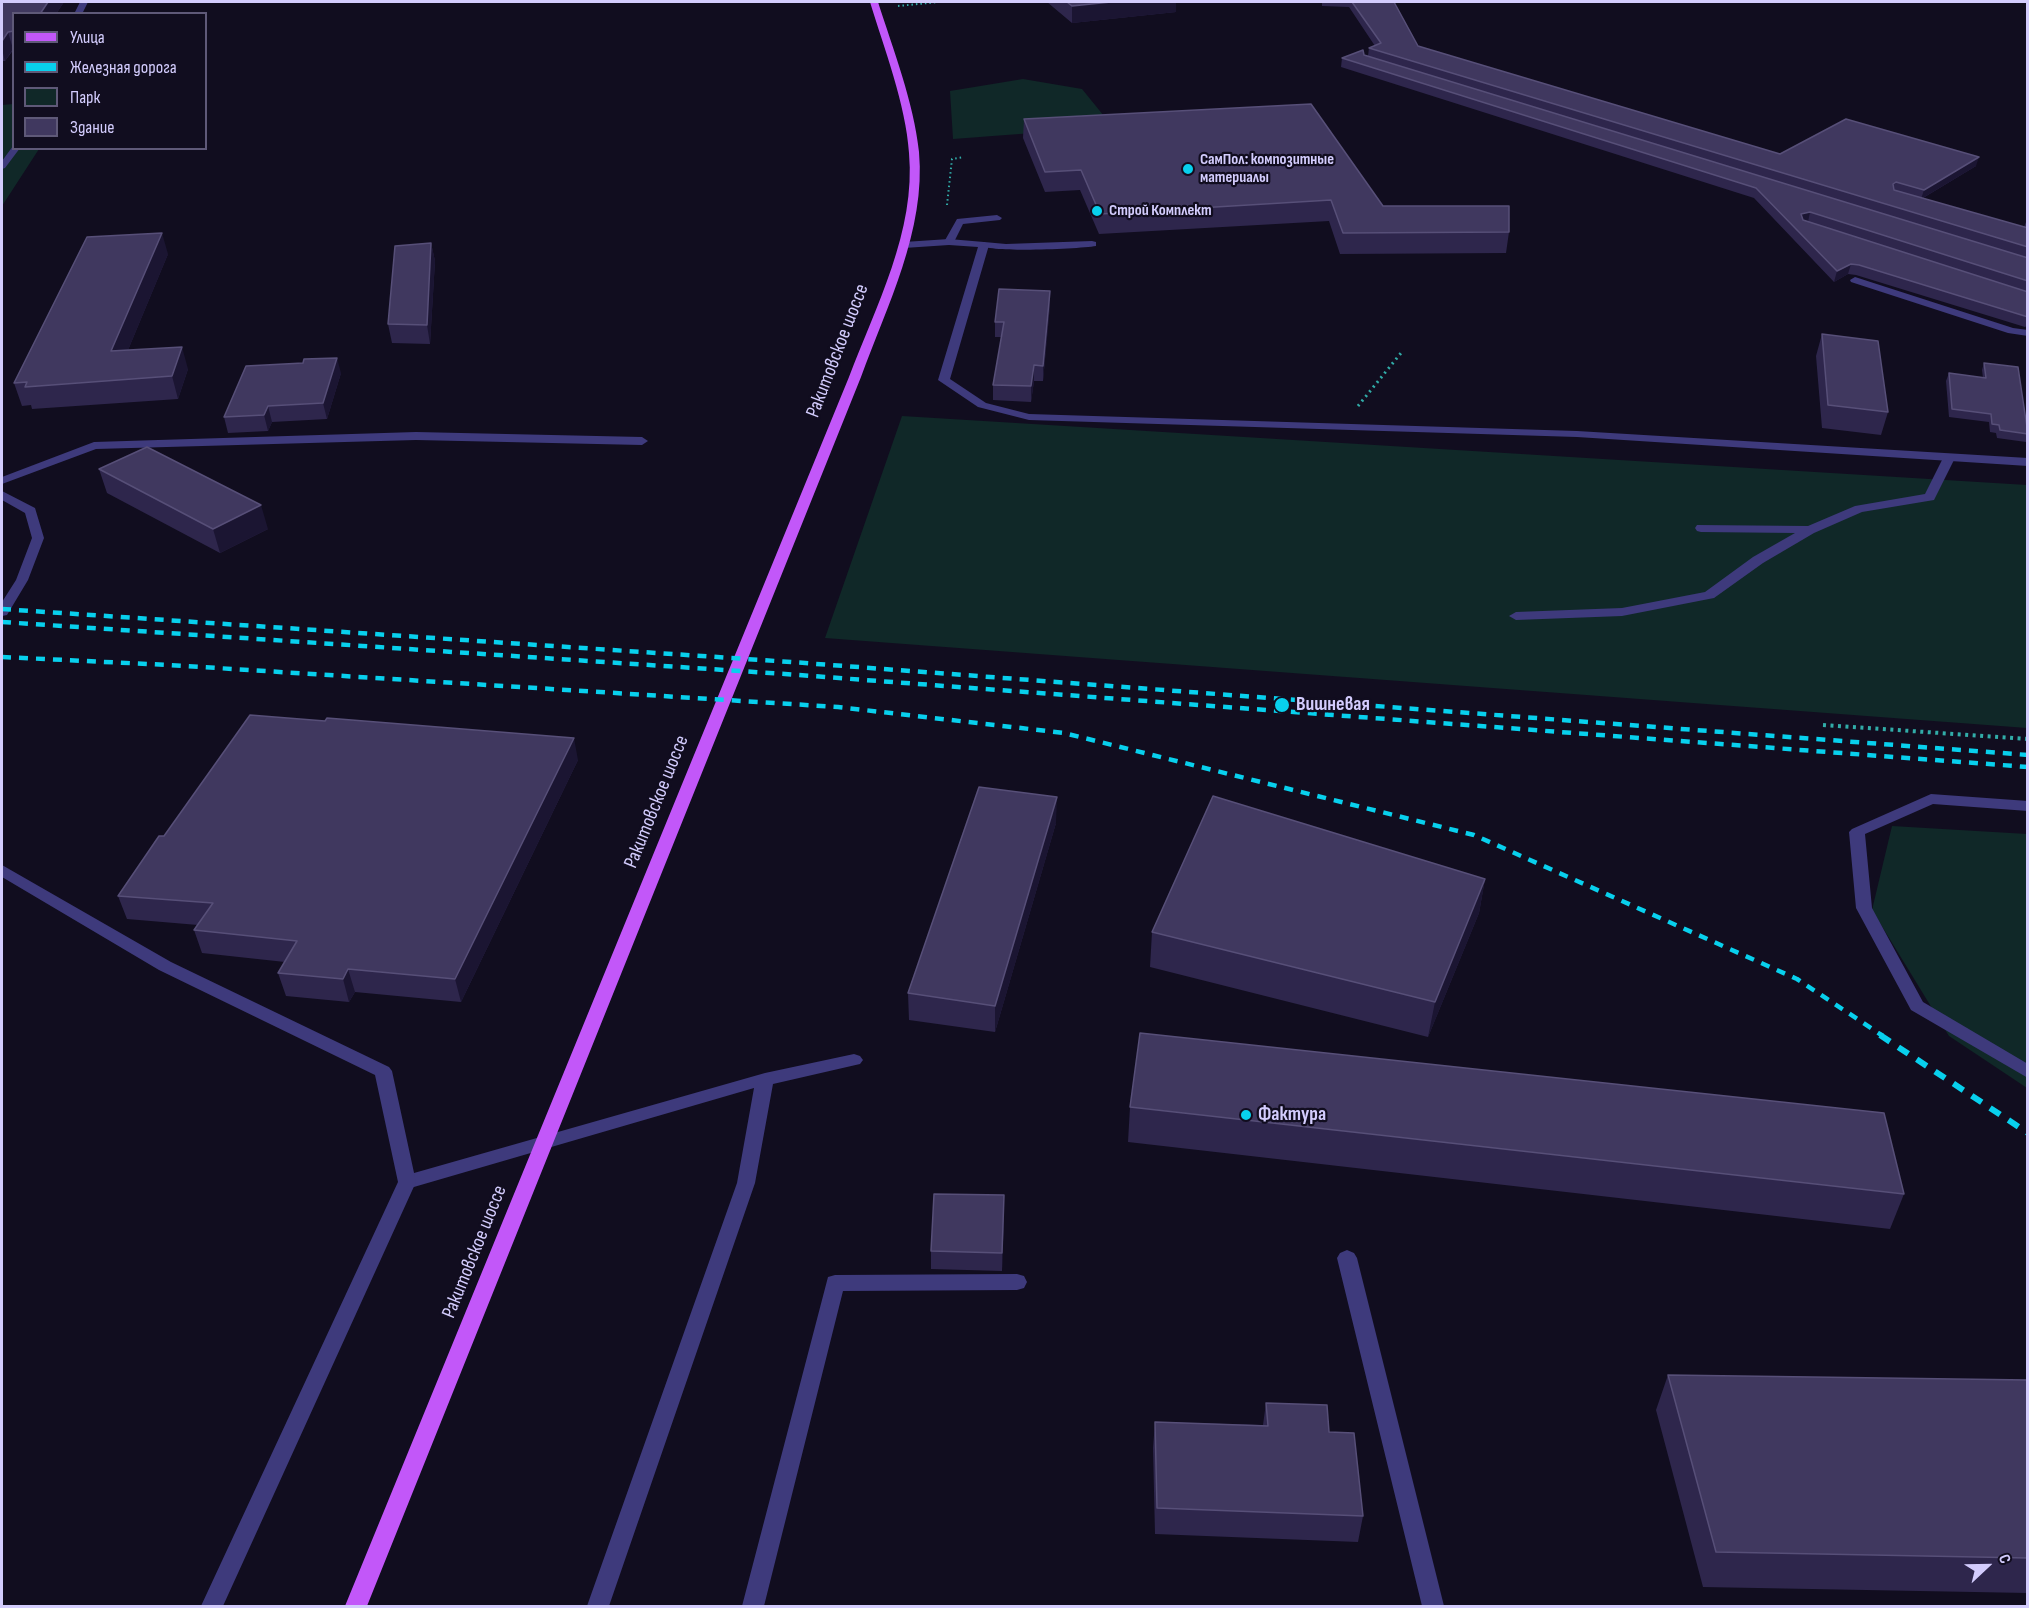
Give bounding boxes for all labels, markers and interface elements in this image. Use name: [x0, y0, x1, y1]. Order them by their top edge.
legend: [12, 12, 207, 150]
text: Улица: [70, 27, 105, 48]
text: Железная дорога: [70, 57, 177, 78]
text: Парк: [70, 87, 100, 108]
text: Здание: [70, 117, 115, 138]
place label: СамПол: композитные материалы: [1200, 150, 1334, 188]
marker: СамПол: композитные материалы: [1181, 162, 1195, 176]
place label: Строй Комплект: [1109, 201, 1212, 221]
marker: Строй Комплект: [1090, 204, 1104, 218]
street label: Ракитовское шоссе: [802, 281, 874, 421]
place label: Вишневая: [1296, 693, 1370, 717]
marker: Вишневая: [1273, 696, 1291, 714]
street label: Ракитовское шоссе: [619, 732, 695, 872]
place label: Фактура: [1258, 1103, 1326, 1127]
marker: Фактура: [1239, 1108, 1253, 1122]
street label: Ракитовское шоссе: [437, 1182, 513, 1322]
north arrow: [1957, 1536, 2017, 1596]
text: С: [1994, 1552, 2015, 1566]

